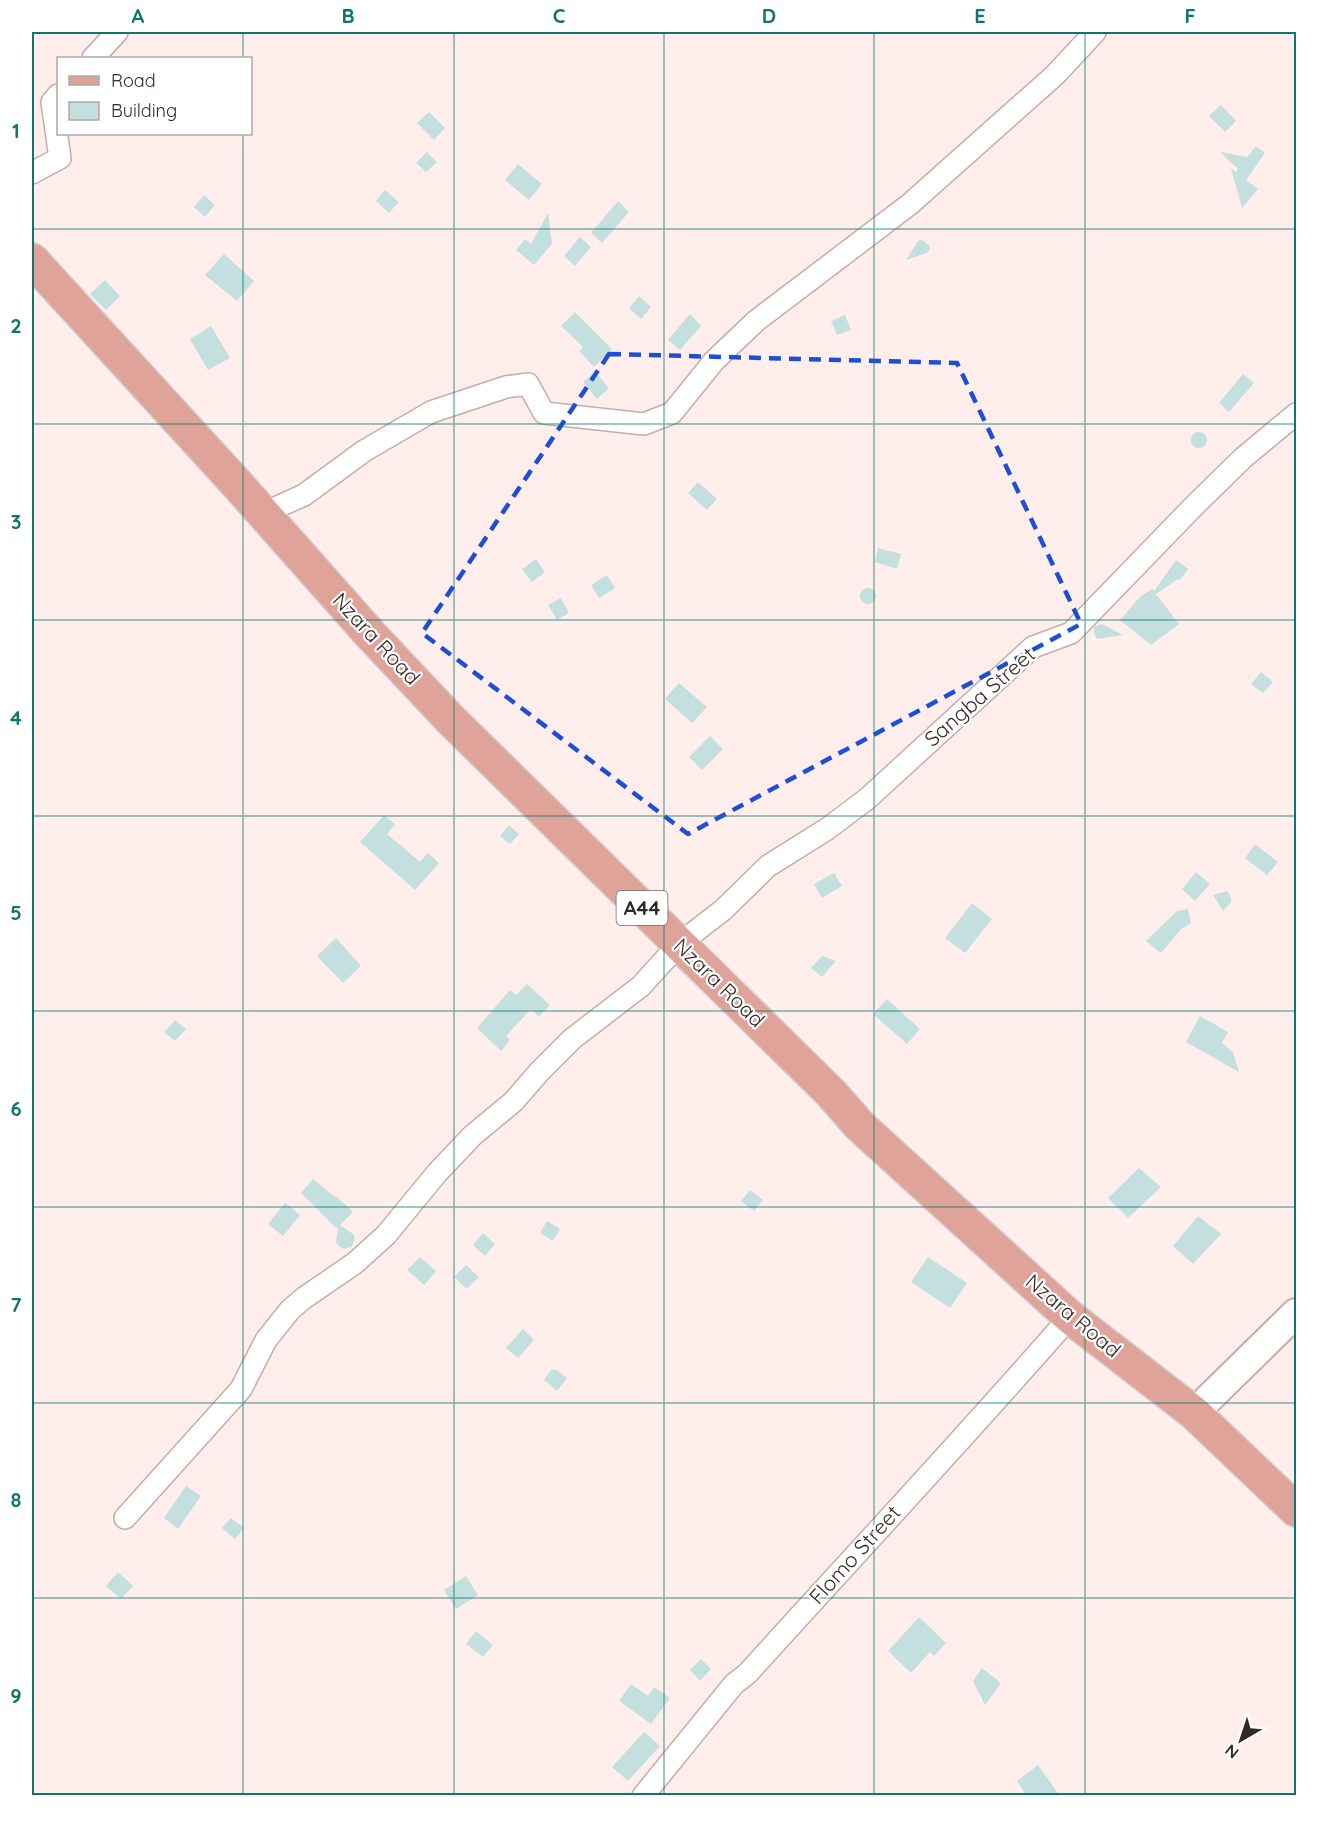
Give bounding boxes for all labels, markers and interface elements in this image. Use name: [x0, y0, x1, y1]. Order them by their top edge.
text: A: [132, 3, 145, 28]
text: B: [341, 3, 355, 28]
text: C: [553, 3, 566, 28]
text: D: [762, 3, 776, 28]
text: E: [974, 3, 986, 28]
text: F: [1184, 3, 1196, 28]
legend: [57, 57, 252, 135]
text: Road: [111, 69, 156, 92]
text: Building: [111, 99, 177, 122]
text: 1: [12, 118, 20, 143]
text: 2: [10, 313, 22, 338]
text: 3: [11, 509, 21, 534]
street label: Nzara Road: [328, 587, 426, 690]
street label: Sangba Street: [919, 641, 1040, 751]
text: 4: [10, 705, 22, 730]
road number: A44: [616, 891, 668, 925]
text: 5: [10, 900, 22, 925]
street label: Nzara Road: [669, 932, 771, 1032]
text: 6: [10, 1096, 22, 1121]
street label: Nzara Road: [1021, 1268, 1127, 1363]
text: 7: [11, 1292, 22, 1317]
text: 8: [11, 1487, 22, 1512]
street label: Flomo Street: [803, 1499, 905, 1609]
text: 9: [10, 1683, 22, 1708]
north arrow: [1211, 1710, 1271, 1770]
text: N: [1221, 1740, 1242, 1763]

